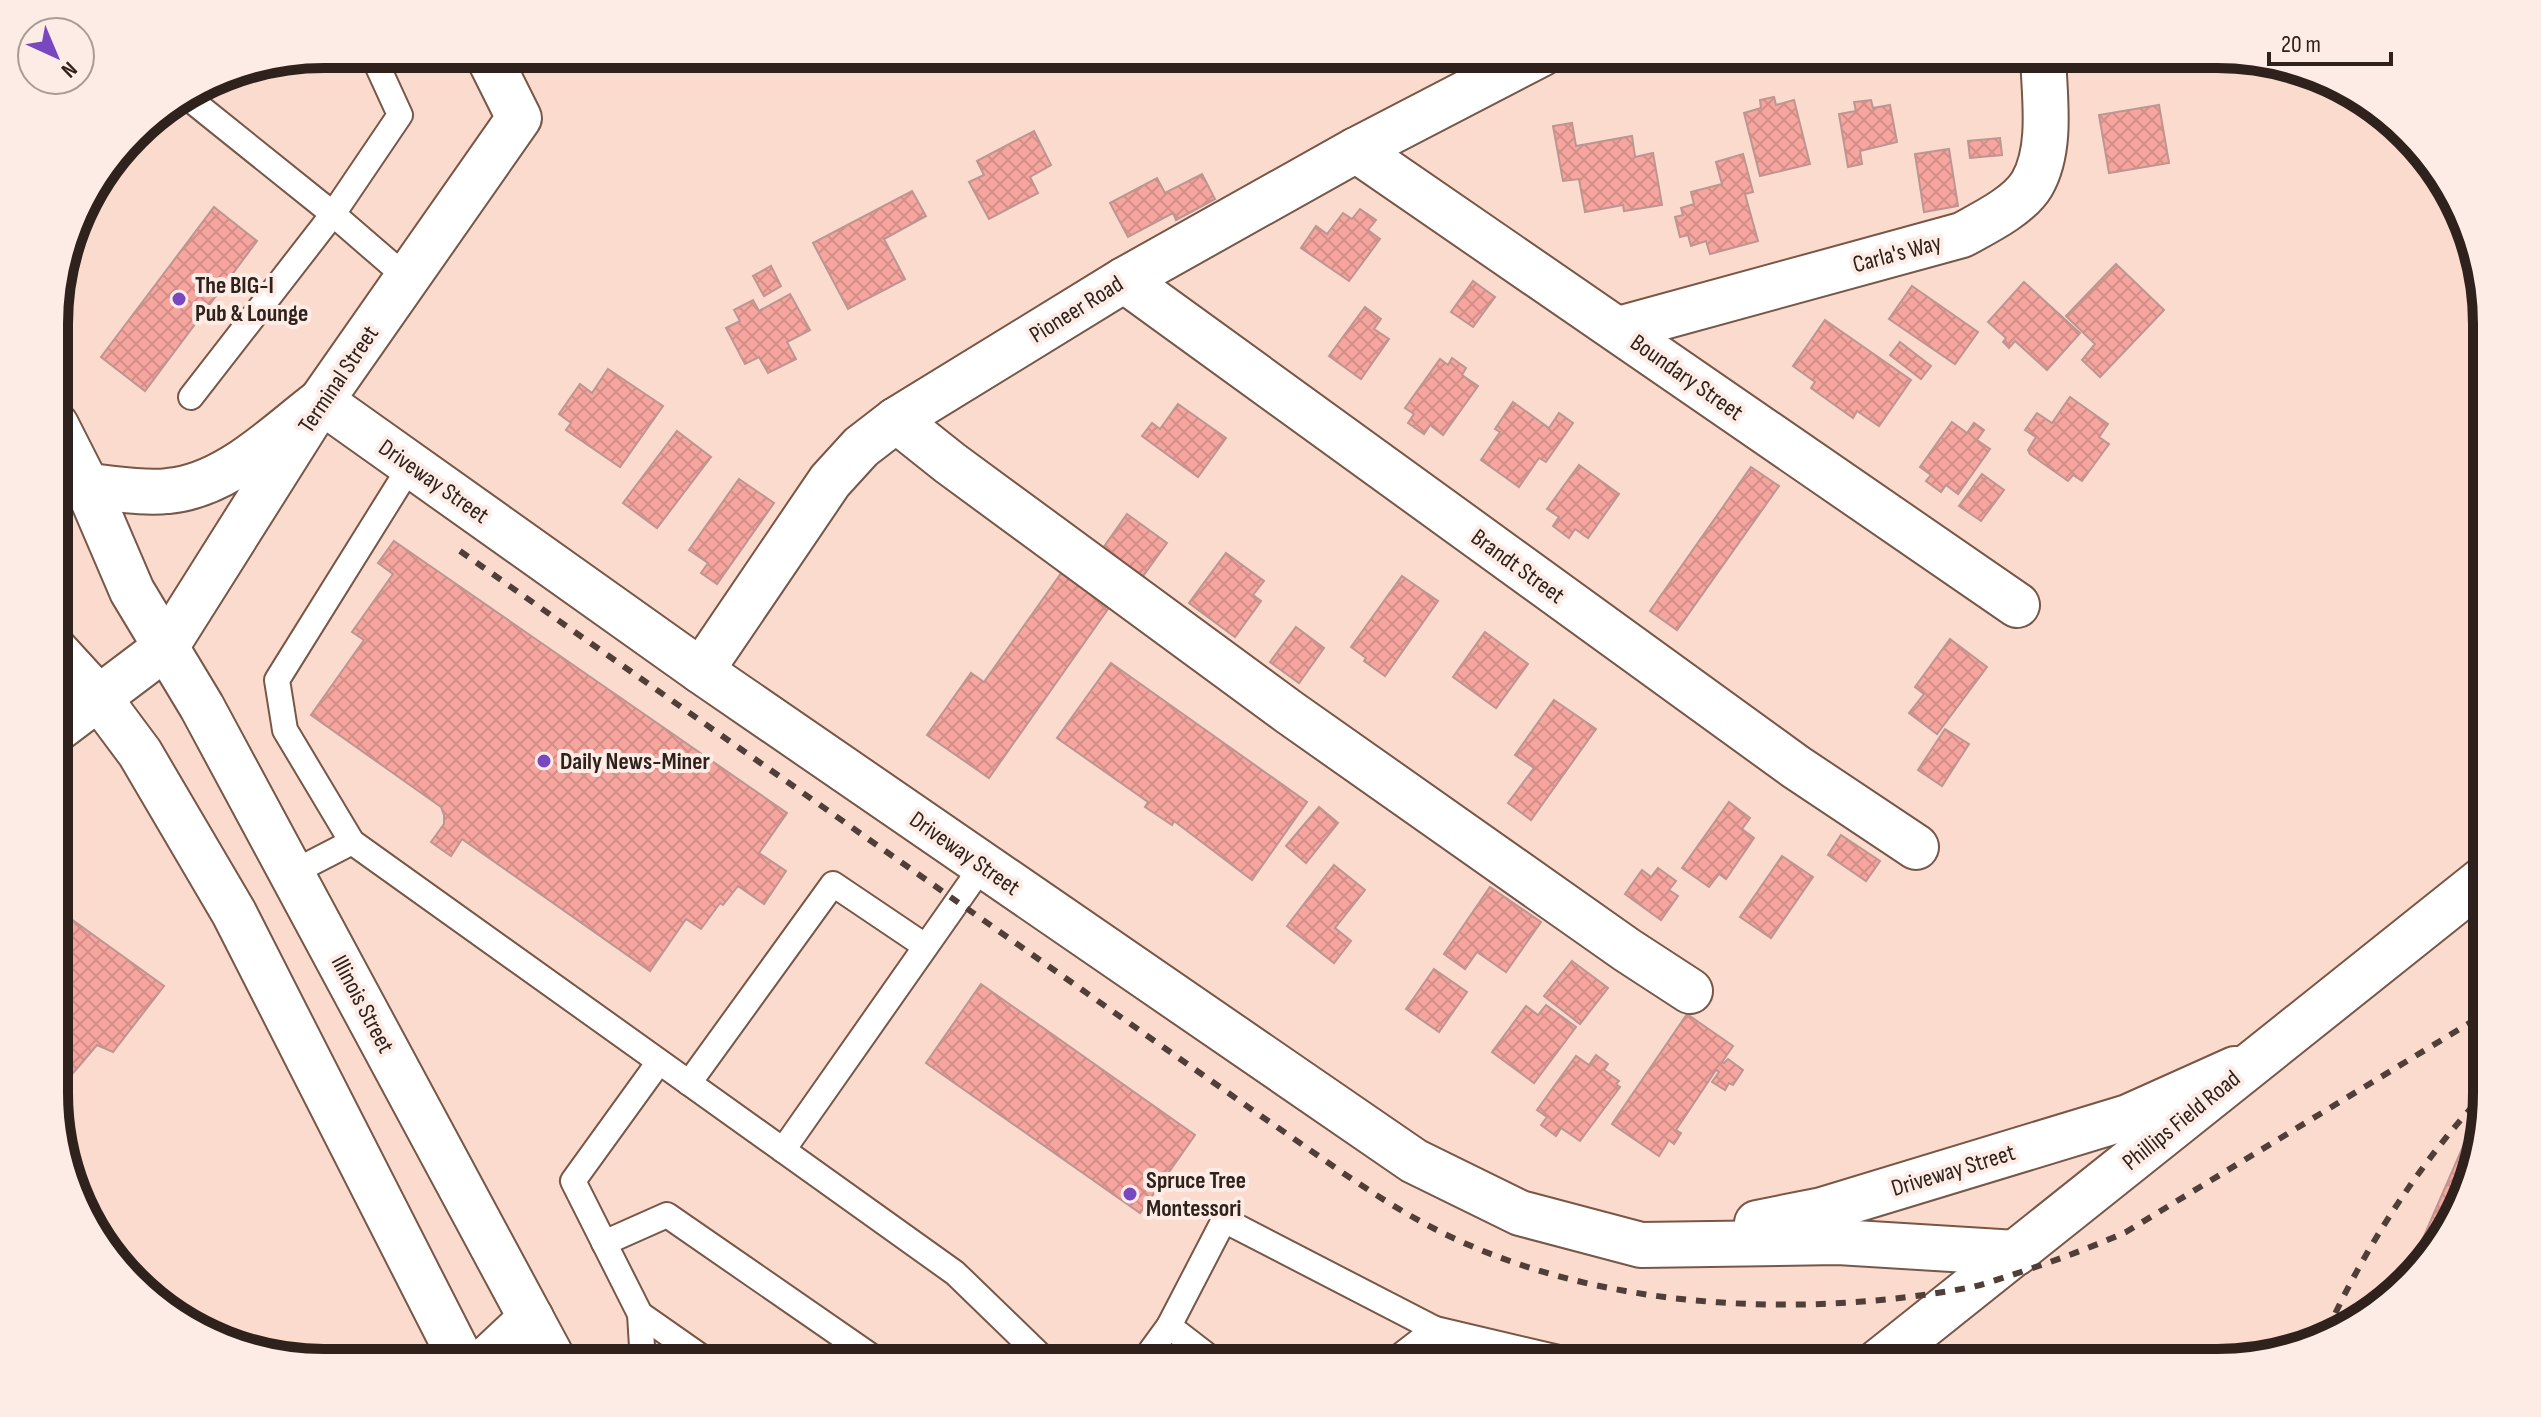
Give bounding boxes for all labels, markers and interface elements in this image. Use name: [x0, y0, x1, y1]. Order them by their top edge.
north arrow: [16, 16, 96, 96]
scale bar: [2269, 16, 2391, 66]
text: 20 m: [2281, 30, 2321, 59]
text: N: [55, 56, 82, 83]
street label: Carla's Way: [1850, 228, 1945, 279]
street label: Pioneer Road: [1024, 269, 1128, 349]
place label: The BIG-I Pub & Lounge: [195, 271, 308, 328]
marker: The BIG-I Pub & Lounge: [170, 290, 188, 308]
street label: Terminal Street: [292, 320, 385, 438]
street label: Boundary Street: [1625, 328, 1749, 427]
street label: Driveway Street: [373, 433, 494, 530]
street label: Brandt Street: [1465, 523, 1570, 610]
place label: Daily News-Miner: [560, 747, 711, 776]
marker: Daily News-Miner: [535, 752, 553, 770]
street label: Driveway Street: [904, 805, 1025, 902]
street label: Illinois Street: [325, 950, 400, 1058]
street label: Phillips Field Road: [2117, 1064, 2246, 1177]
street label: Driveway Street: [1888, 1138, 2018, 1203]
place label: Spruce Tree Montessori: [1146, 1166, 1246, 1223]
marker: Spruce Tree Montessori: [1121, 1185, 1139, 1203]

